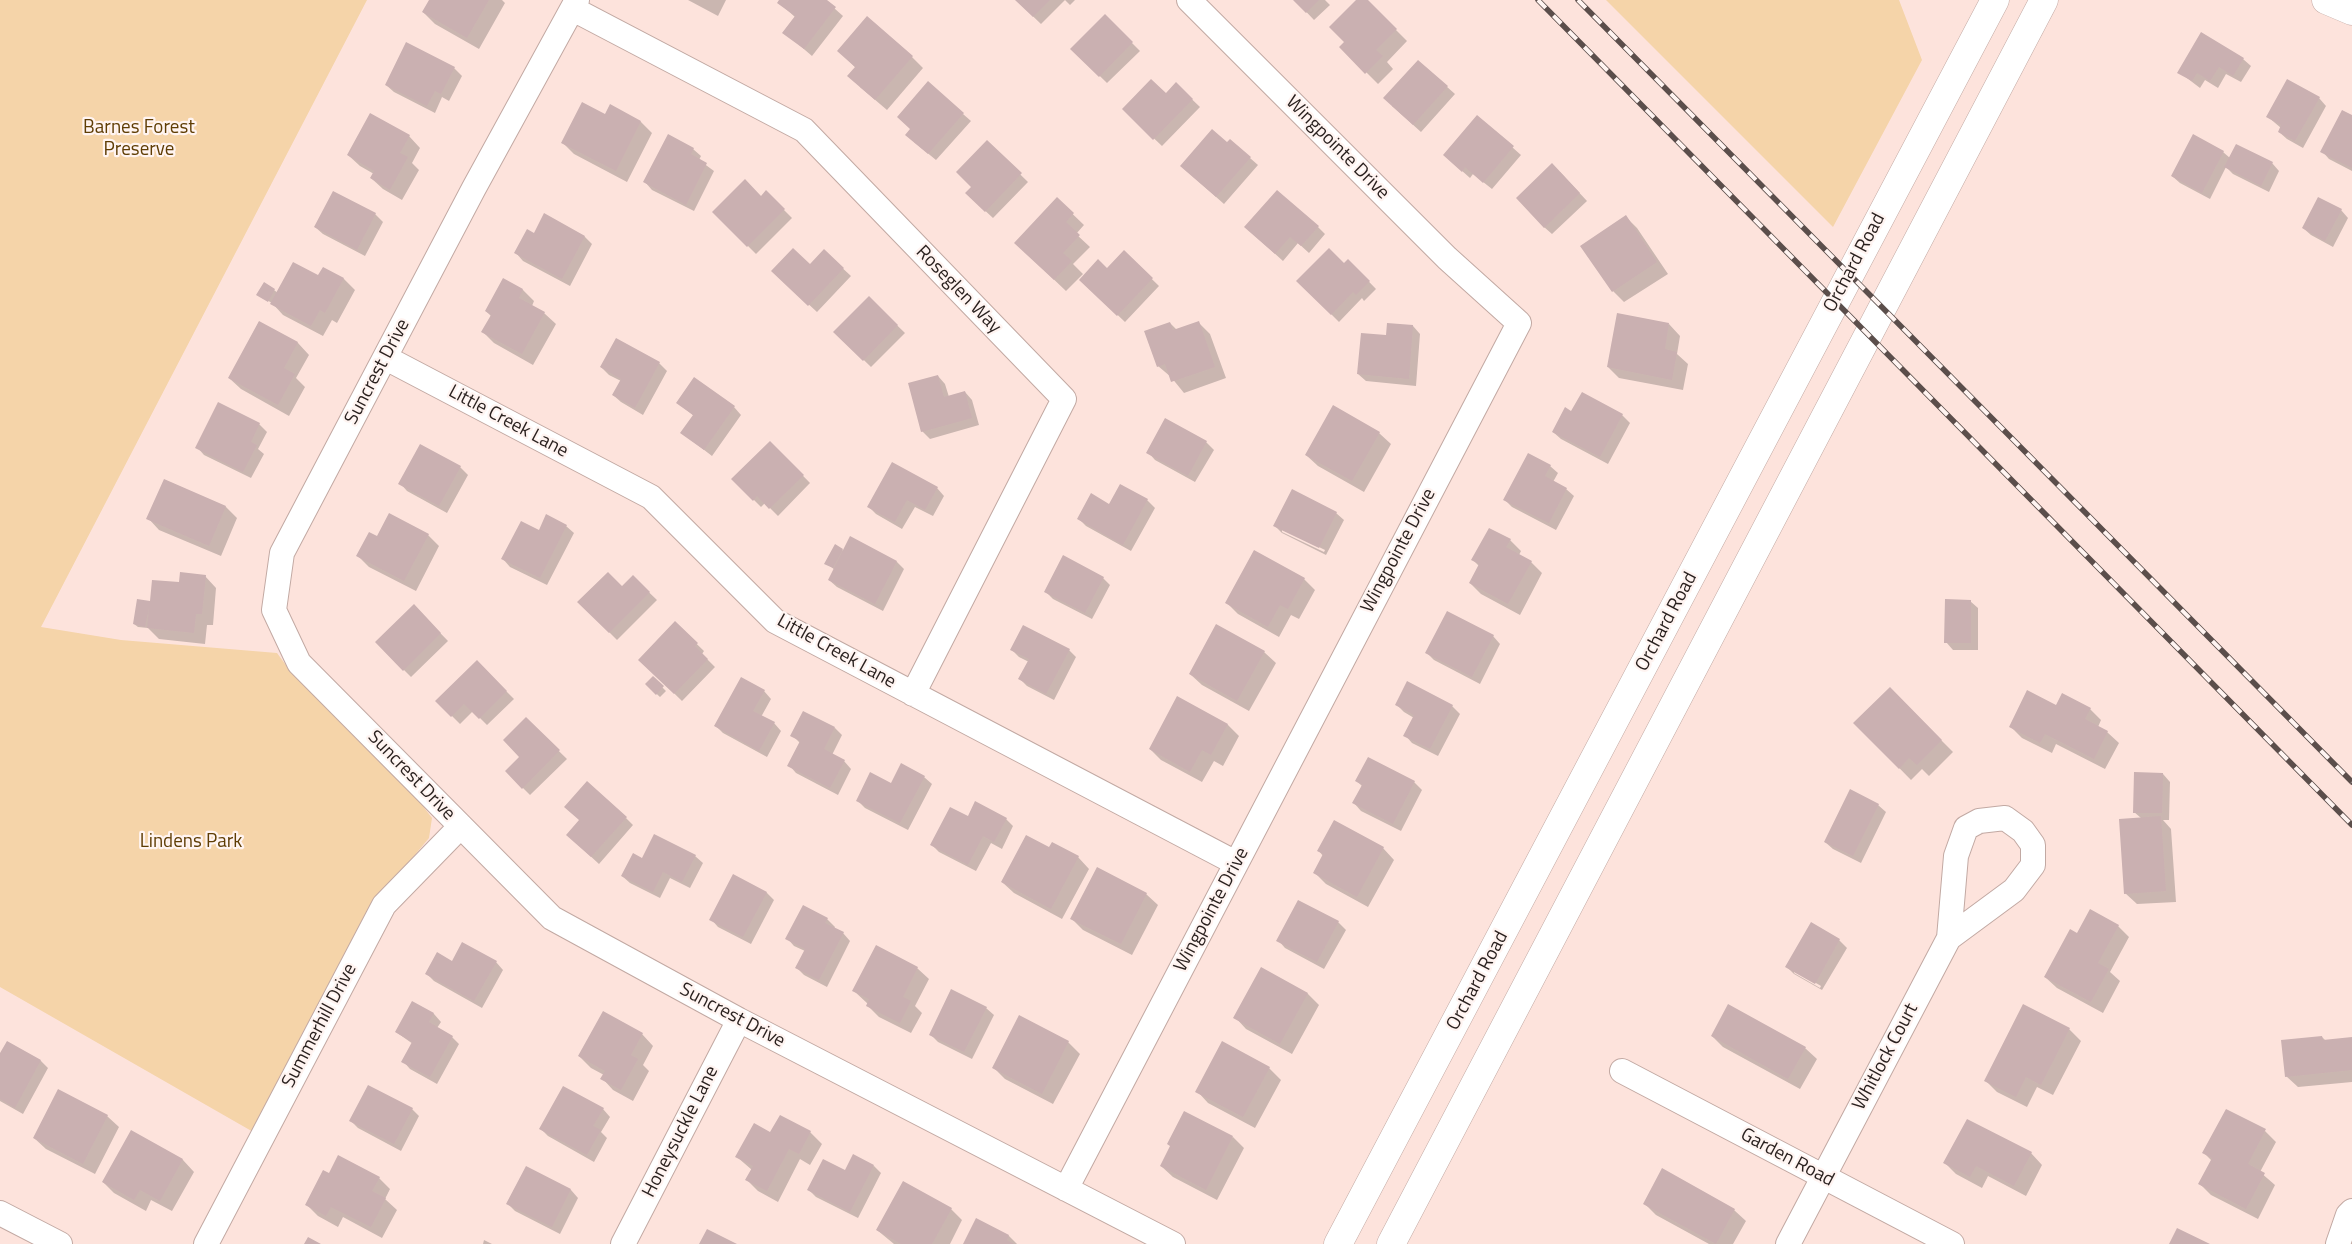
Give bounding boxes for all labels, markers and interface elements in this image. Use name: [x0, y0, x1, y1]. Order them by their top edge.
street label: Wingpointe Drive: [1280, 91, 1394, 205]
park label: Barnes Forest Preserve: [83, 117, 195, 161]
street label: Orchard Road: [1819, 210, 1891, 316]
street label: Roseglen Way: [910, 241, 1006, 339]
street label: Suncrest Drive: [341, 315, 415, 429]
street label: Little Creek Lane: [444, 381, 572, 463]
street label: Wingpointe Drive: [1357, 485, 1441, 617]
street label: Orchard Road: [1631, 569, 1703, 675]
street label: Little Creek Lane: [773, 610, 899, 694]
street label: Suncrest Drive: [362, 726, 460, 826]
park label: Lindens Park: [140, 831, 242, 853]
street label: Wingpointe Drive: [1170, 844, 1254, 976]
street label: Orchard Road: [1442, 928, 1514, 1034]
street label: Summerhill Drive: [278, 960, 362, 1092]
street label: Suncrest Drive: [675, 979, 789, 1053]
street label: Whitlock Court: [1848, 1000, 1924, 1114]
street label: Honeysuckle Lane: [638, 1063, 724, 1201]
street label: Garden Road: [1736, 1124, 1838, 1192]

